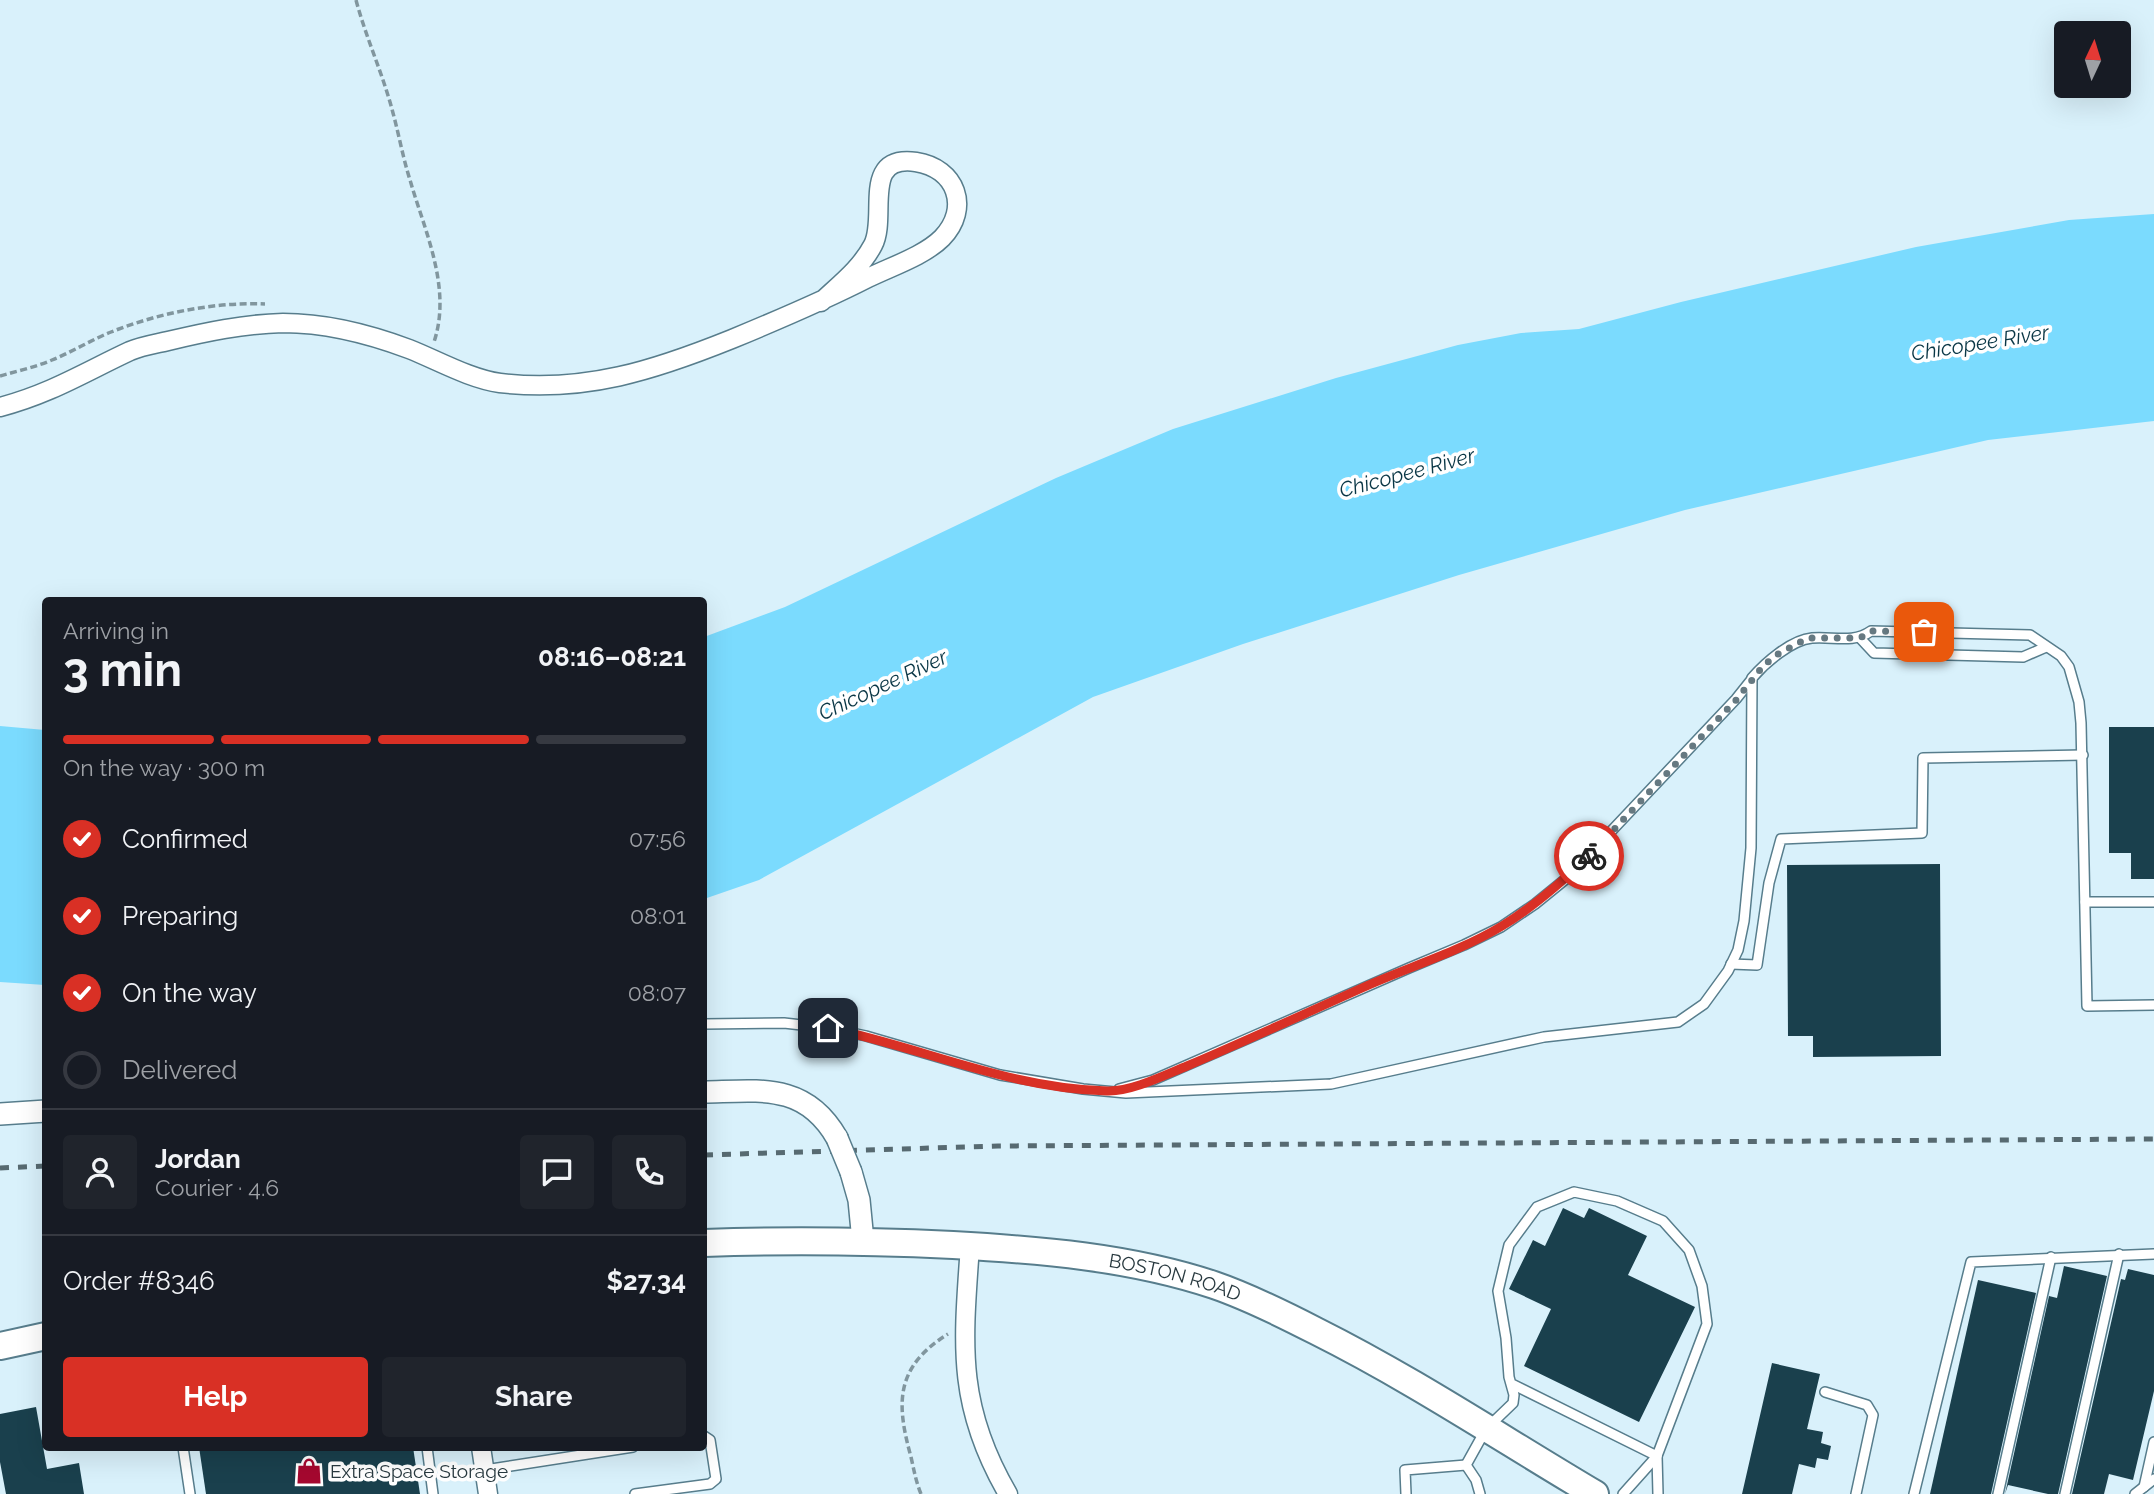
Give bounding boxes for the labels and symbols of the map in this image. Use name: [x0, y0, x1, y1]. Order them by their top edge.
north arrow: [2054, 21, 2132, 98]
water label: Chicopee River: [1909, 319, 2051, 366]
water label: Chicopee River: [1336, 442, 1478, 503]
pin: [1894, 602, 1954, 662]
water label: Chicopee River: [814, 643, 952, 725]
courier: [1554, 821, 1624, 891]
pin: [798, 998, 858, 1058]
street label: BOSTON ROAD: [1107, 1249, 1244, 1305]
shop icon: Extra Space Storage: [294, 1456, 324, 1486]
place label: Extra Space Storage: [330, 1460, 508, 1482]

